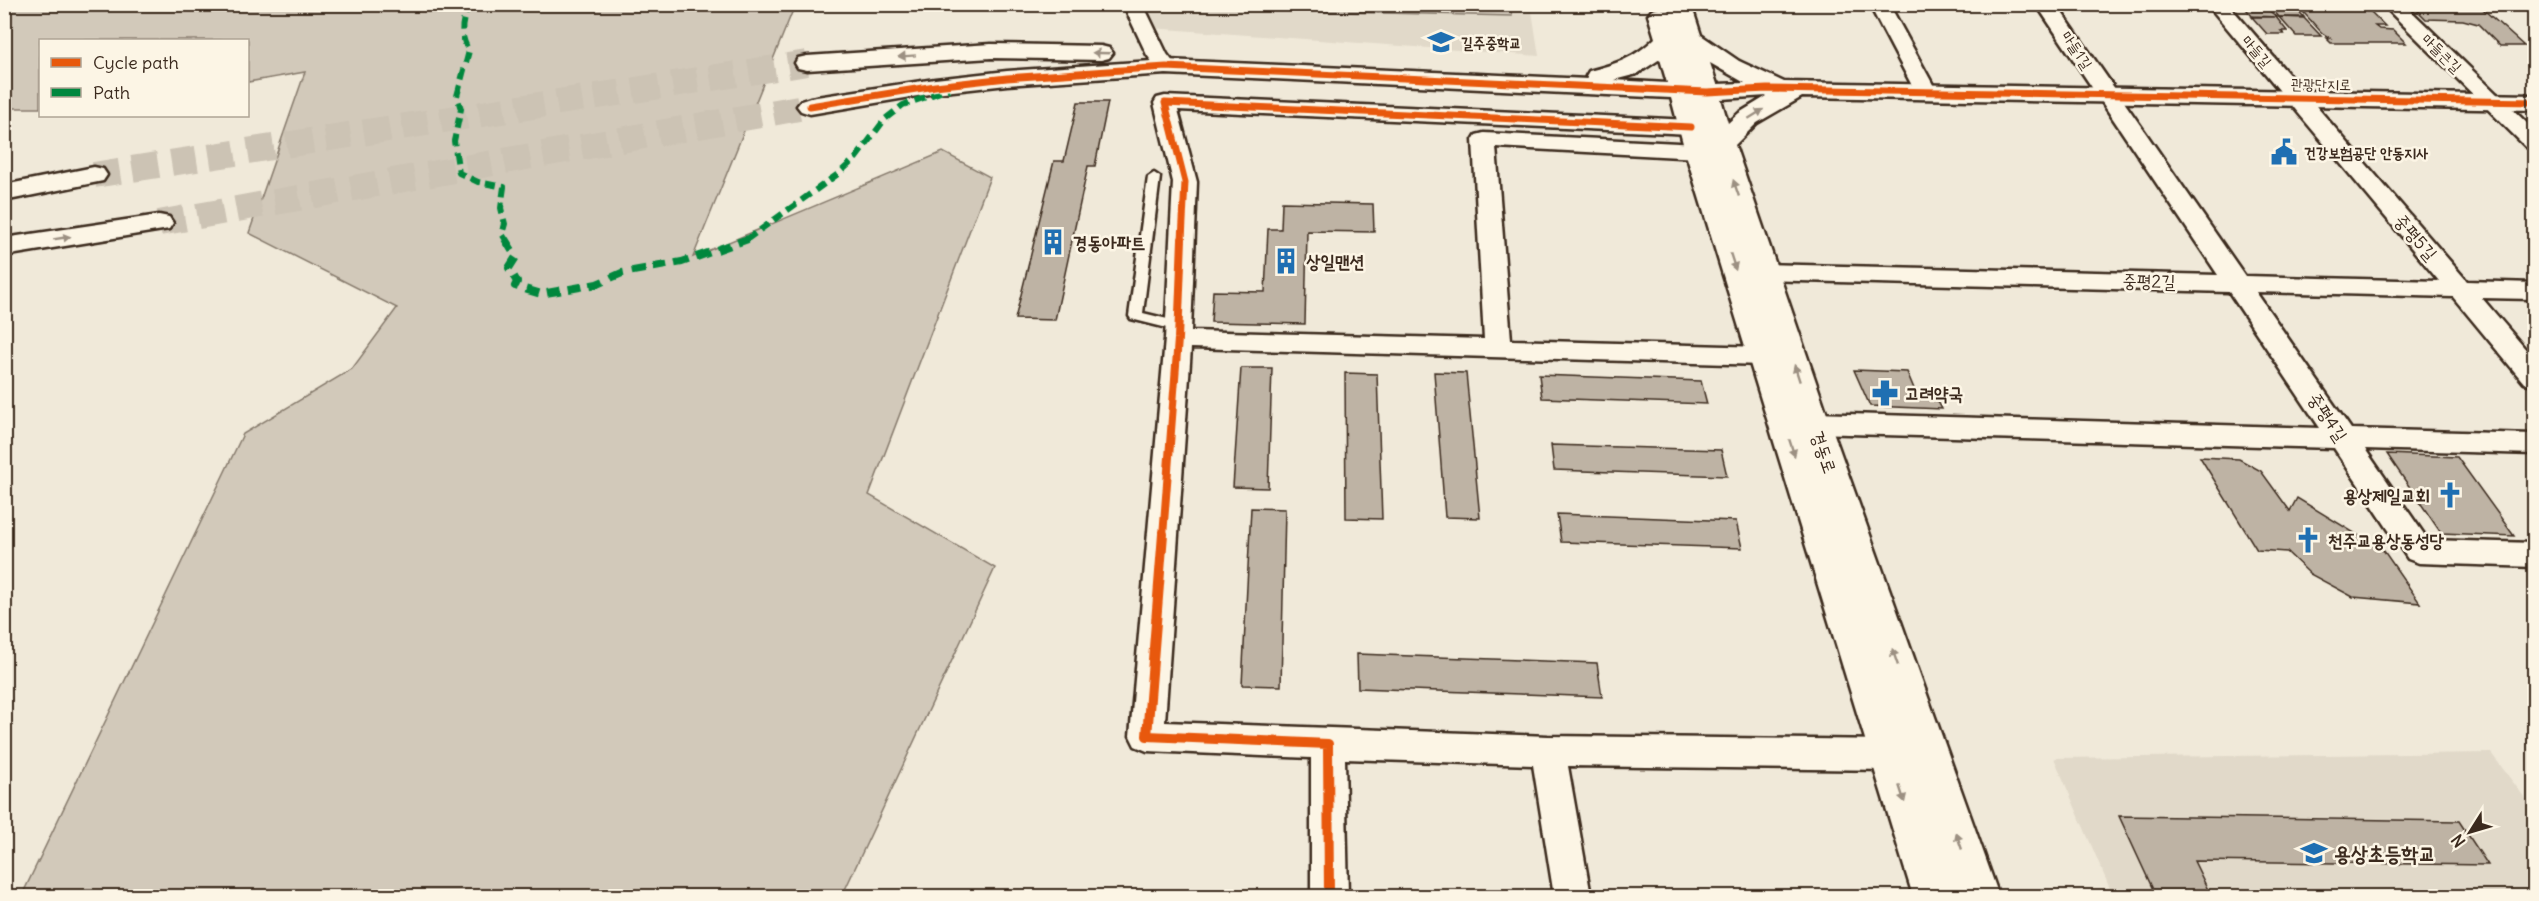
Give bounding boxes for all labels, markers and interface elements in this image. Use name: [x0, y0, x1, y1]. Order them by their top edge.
school or university icon: 길주중학교: [1426, 27, 1456, 57]
street label: 마들1길: [2057, 27, 2097, 73]
street label: 마들큰길: [2418, 29, 2466, 77]
street label: 마들길: [2238, 31, 2276, 71]
place label: 길주중학교: [1461, 33, 1521, 52]
legend: [39, 39, 249, 117]
one-way arrow: [1092, 48, 1111, 57]
text: Cycle path: [93, 51, 179, 74]
one-way arrow: [897, 51, 916, 61]
street label: 관광단지로: [2291, 74, 2351, 94]
text: Path: [93, 81, 130, 104]
one-way arrow: [1748, 108, 1764, 119]
public building icon: 건강보험공단 안동지사: [2269, 137, 2299, 167]
place label: 건강보험공단 안동지사: [2304, 143, 2428, 162]
one-way arrow: [1730, 179, 1740, 197]
street label: 중평5길: [2390, 209, 2443, 265]
building icon: 경동아파트: [1038, 227, 1068, 257]
place label: 경동아파트: [1073, 231, 1145, 254]
one-way arrow: [53, 233, 72, 242]
building icon: 상일맨션: [1271, 246, 1301, 276]
place label: 상일맨션: [1306, 250, 1364, 273]
one-way arrow: [1729, 253, 1738, 271]
street label: 중평2길: [2122, 269, 2176, 293]
one-way arrow: [1792, 364, 1802, 382]
pharmacy icon: 고려약국: [1870, 378, 1900, 408]
place label: 고려약국: [1905, 382, 1963, 405]
street label: 중평4길: [2303, 388, 2353, 446]
street label: 경동로: [1806, 428, 1842, 476]
one-way arrow: [1788, 439, 1797, 457]
church icon: 용상제일교회: [2435, 480, 2465, 510]
place label: 용상제일교회: [2343, 484, 2430, 507]
church icon: 천주교용상동성당: [2293, 525, 2323, 555]
place label: 천주교용상동성당: [2328, 529, 2444, 552]
one-way arrow: [1889, 648, 1899, 666]
one-way arrow: [1898, 785, 1907, 803]
north arrow: [2440, 802, 2500, 862]
text: N: [2447, 831, 2469, 851]
one-way arrow: [1953, 832, 1963, 850]
school or university icon: 용상초등학교: [2299, 838, 2329, 868]
place label: 용상초등학교: [2334, 840, 2435, 867]

